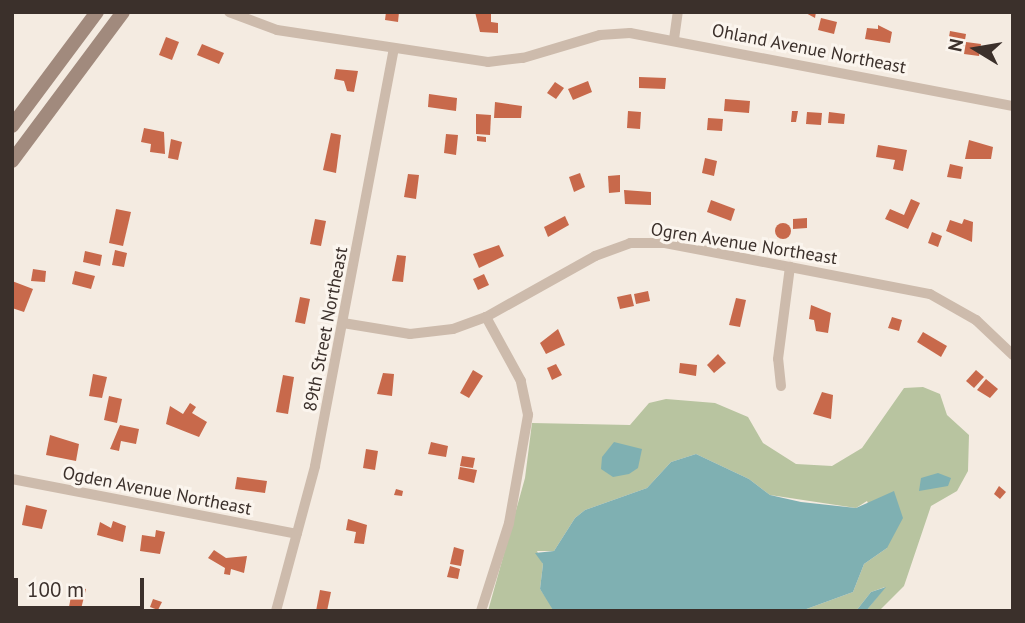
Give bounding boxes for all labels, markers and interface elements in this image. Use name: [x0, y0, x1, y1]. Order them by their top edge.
north arrow: [941, 14, 1011, 84]
street label: Ohland Avenue Northeast: [710, 20, 908, 78]
text: N: [942, 37, 968, 53]
street label: Ogren Avenue Northeast: [649, 219, 839, 269]
street label: 89th Street Northeast: [299, 245, 353, 413]
street label: Ogden Avenue Northeast: [60, 462, 254, 520]
scale bar: [18, 564, 147, 608]
text: 100 m: [27, 576, 84, 603]

